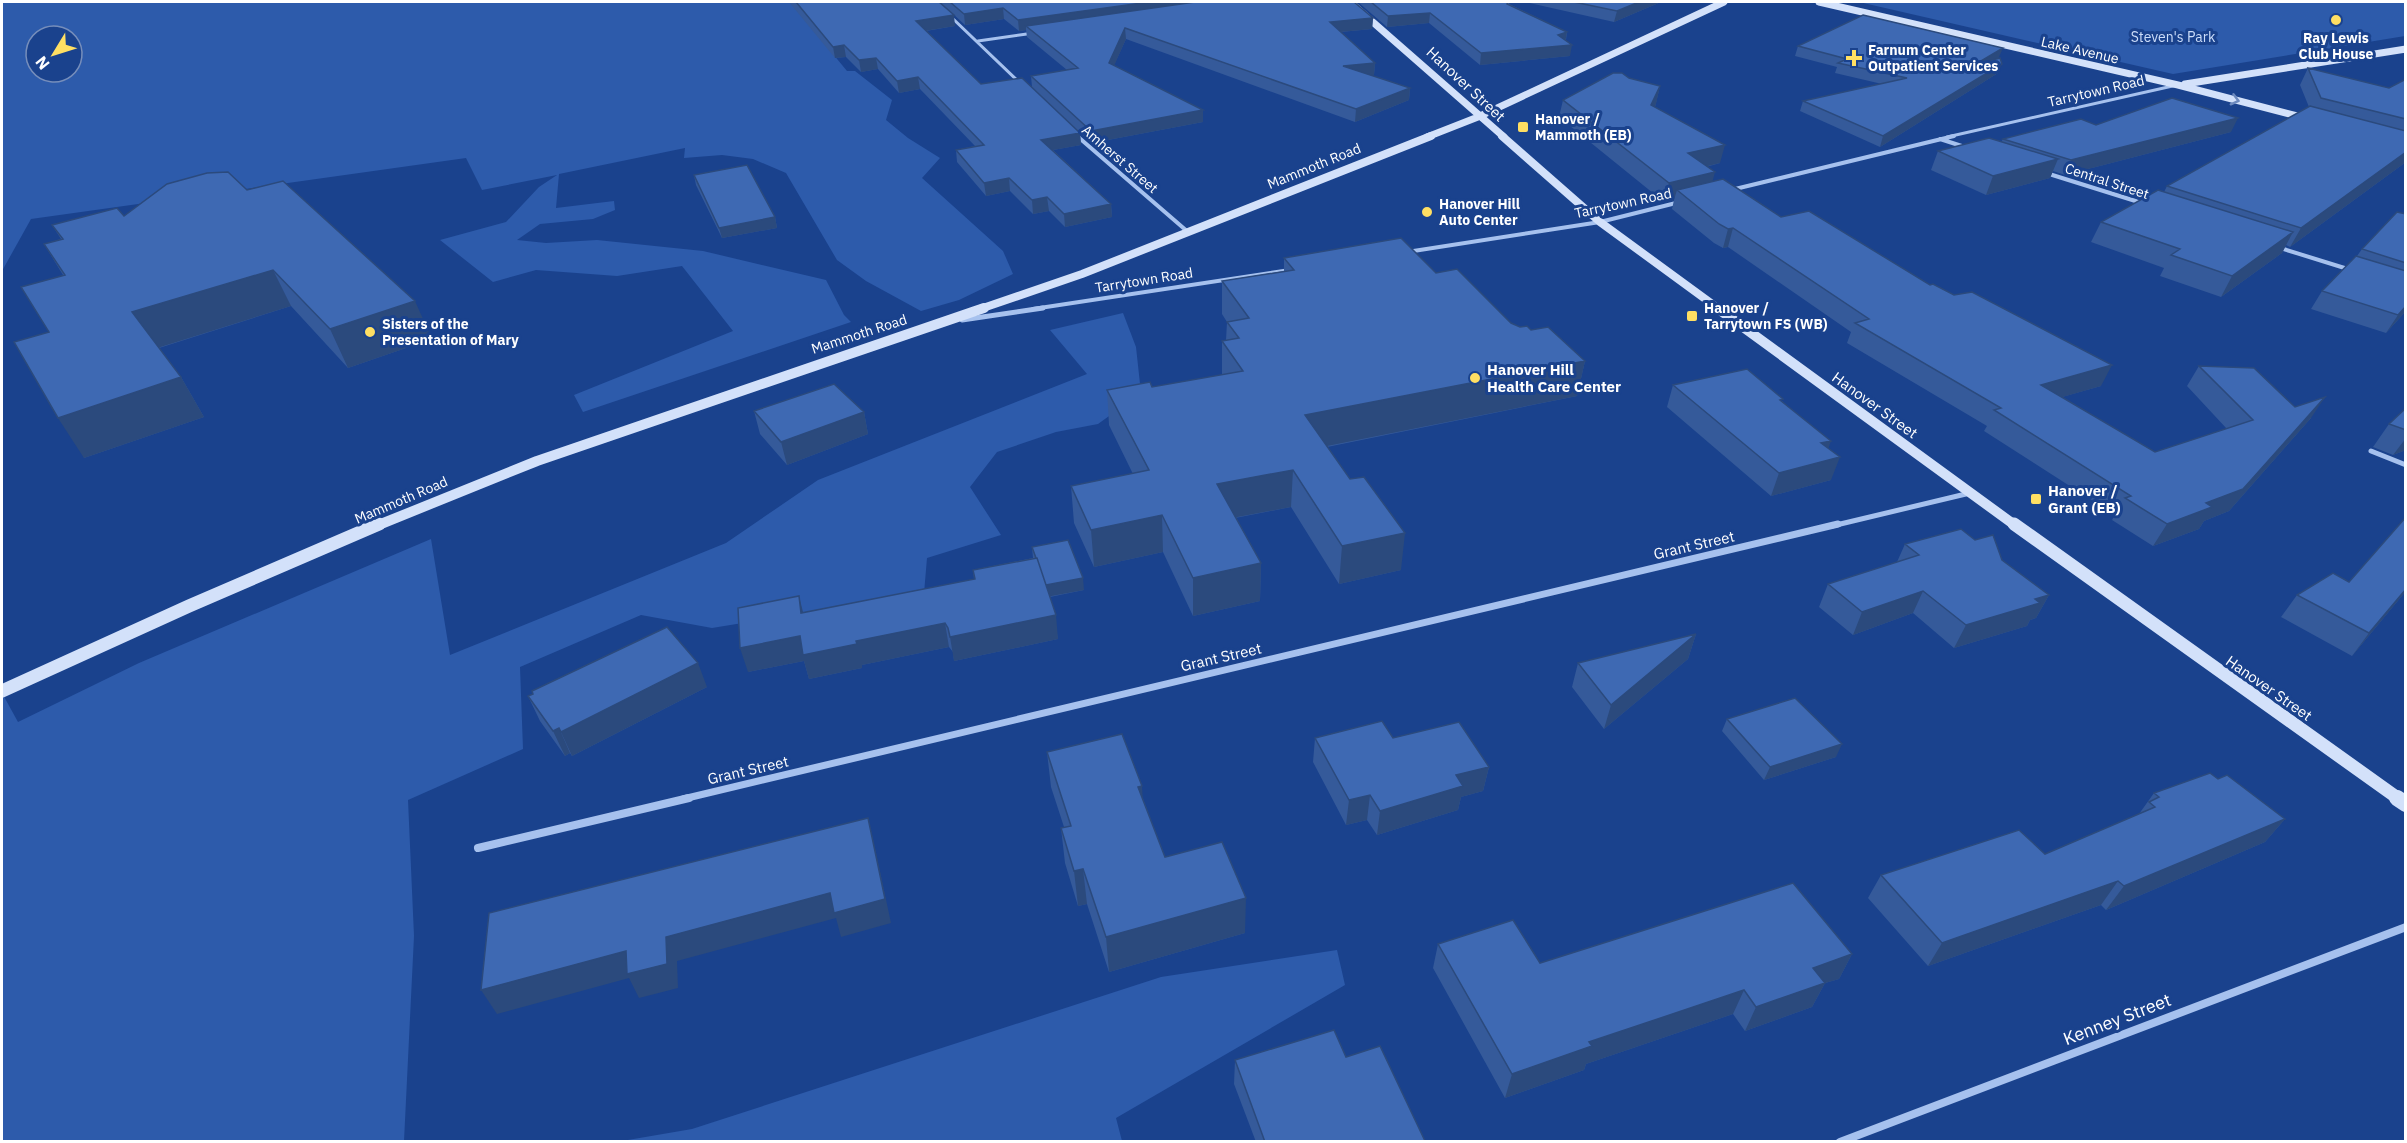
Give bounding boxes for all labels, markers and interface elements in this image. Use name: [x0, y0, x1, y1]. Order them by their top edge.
marker: Ray Lewis Club House: [2329, 13, 2343, 27]
north arrow: [24, 24, 84, 84]
park label: Steven's Park: [2131, 28, 2216, 46]
place label: Ray Lewis Club House: [2299, 29, 2374, 63]
street label: Lake Avenue: [2039, 32, 2121, 68]
place label: Farnum Center Outpatient Services: [1868, 41, 1998, 75]
street label: Hanover Street: [1423, 43, 1509, 125]
marker: Farnum Center Outpatient Services: [1845, 49, 1863, 67]
text: N: [31, 53, 54, 74]
street label: Tarrytown Road: [2046, 71, 2146, 111]
one-way arrow: [2229, 93, 2239, 105]
place label: Hanover / Mammoth (EB): [1535, 110, 1632, 144]
marker: Hanover / Mammoth (EB): [1516, 120, 1530, 134]
street label: Amherst Street: [1078, 121, 1162, 197]
street label: Mammoth Road: [1265, 139, 1363, 193]
street label: Central Street: [2063, 159, 2151, 203]
street label: Tarrytown Road: [1573, 184, 1673, 222]
place label: Hanover Hill Auto Center: [1439, 195, 1520, 229]
marker: Hanover Hill Auto Center: [1420, 205, 1434, 219]
street label: Tarrytown Road: [1094, 263, 1194, 297]
place label: Hanover / Tarrytown FS (WB): [1704, 299, 1828, 333]
marker: Hanover / Tarrytown FS (WB): [1685, 309, 1699, 323]
street label: Mammoth Road: [809, 310, 909, 358]
place label: Sisters of the Presentation of Mary: [382, 315, 519, 349]
marker: Sisters of the Presentation of Mary: [363, 325, 377, 339]
place label: Hanover Hill Health Care Center: [1487, 360, 1621, 396]
street label: Hanover Street: [1829, 368, 1921, 442]
marker: Hanover Hill Health Care Center: [1468, 371, 1482, 385]
street label: Mammoth Road: [352, 472, 450, 528]
place label: Hanover / Grant (EB): [2048, 481, 2121, 517]
marker: Hanover / Grant (EB): [2029, 492, 2043, 506]
street label: Grant Street: [1652, 526, 1736, 564]
street label: Grant Street: [1179, 638, 1263, 676]
street label: Hanover Street: [2222, 651, 2316, 725]
street label: Grant Street: [706, 751, 790, 789]
street label: Kenney Street: [2060, 988, 2174, 1050]

